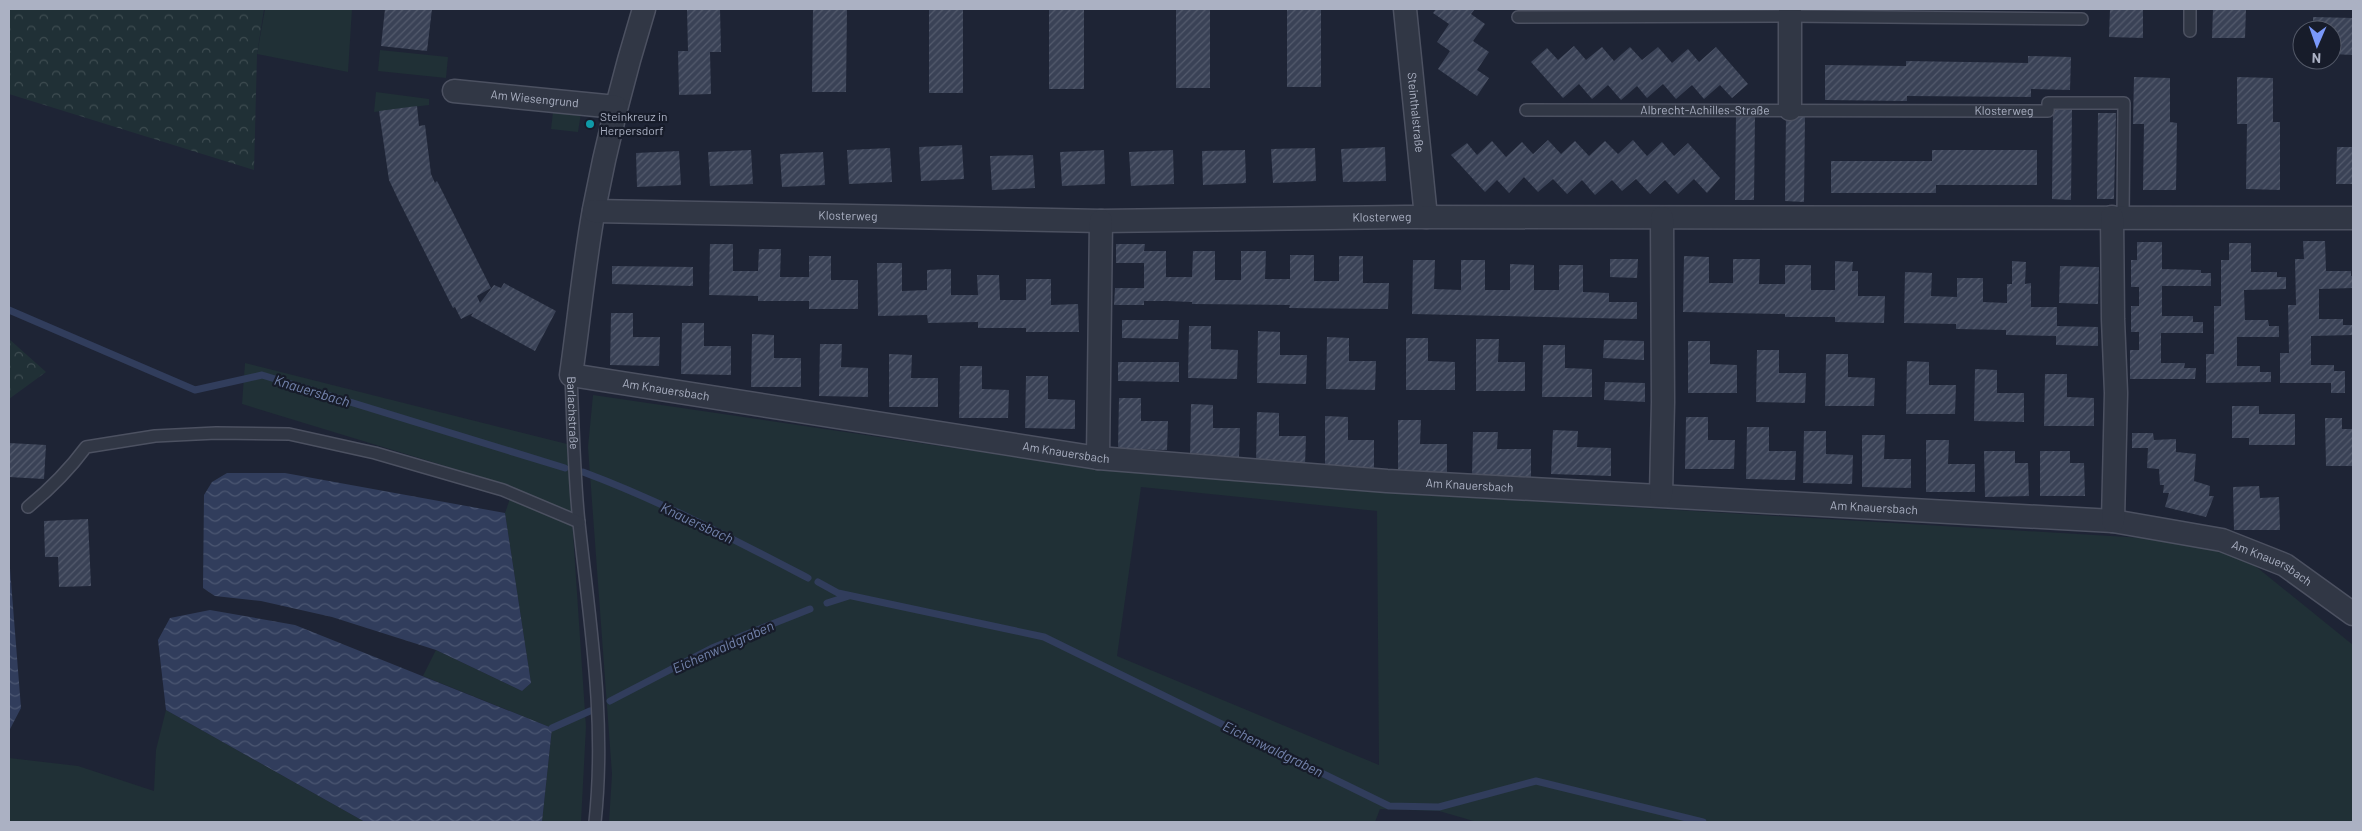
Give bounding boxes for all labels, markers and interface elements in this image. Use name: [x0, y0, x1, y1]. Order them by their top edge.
north arrow: [2292, 20, 2342, 70]
text: N: [2312, 50, 2321, 67]
street label: Steinthalstraße: [1405, 72, 1427, 153]
street label: Am Wiesengrund: [490, 87, 579, 109]
street label: Albrecht-Achilles-Straße: [1640, 102, 1770, 116]
street label: Klosterweg: [1974, 103, 2034, 117]
place label: Steinkreuz in Herpersdorf: [600, 109, 668, 137]
marker: Steinkreuz in Herpersdorf: [584, 118, 596, 130]
street label: Klosterweg: [818, 207, 878, 223]
street label: Klosterweg: [1352, 209, 1411, 224]
water label: Knauersbach: [272, 371, 352, 410]
street label: Am Knauersbach: [622, 375, 711, 403]
street label: Barlachstraße: [565, 376, 582, 450]
street label: Am Knauersbach: [1022, 438, 1110, 465]
street label: Am Knauersbach: [1425, 475, 1514, 494]
street label: Am Knauersbach: [1830, 497, 1918, 516]
water label: Knauersbach: [658, 498, 736, 547]
street label: Am Knauersbach: [2230, 537, 2315, 588]
water label: Eichenwaldgraben: [669, 617, 776, 677]
water label: Eichenwaldgraben: [1220, 717, 1326, 780]

